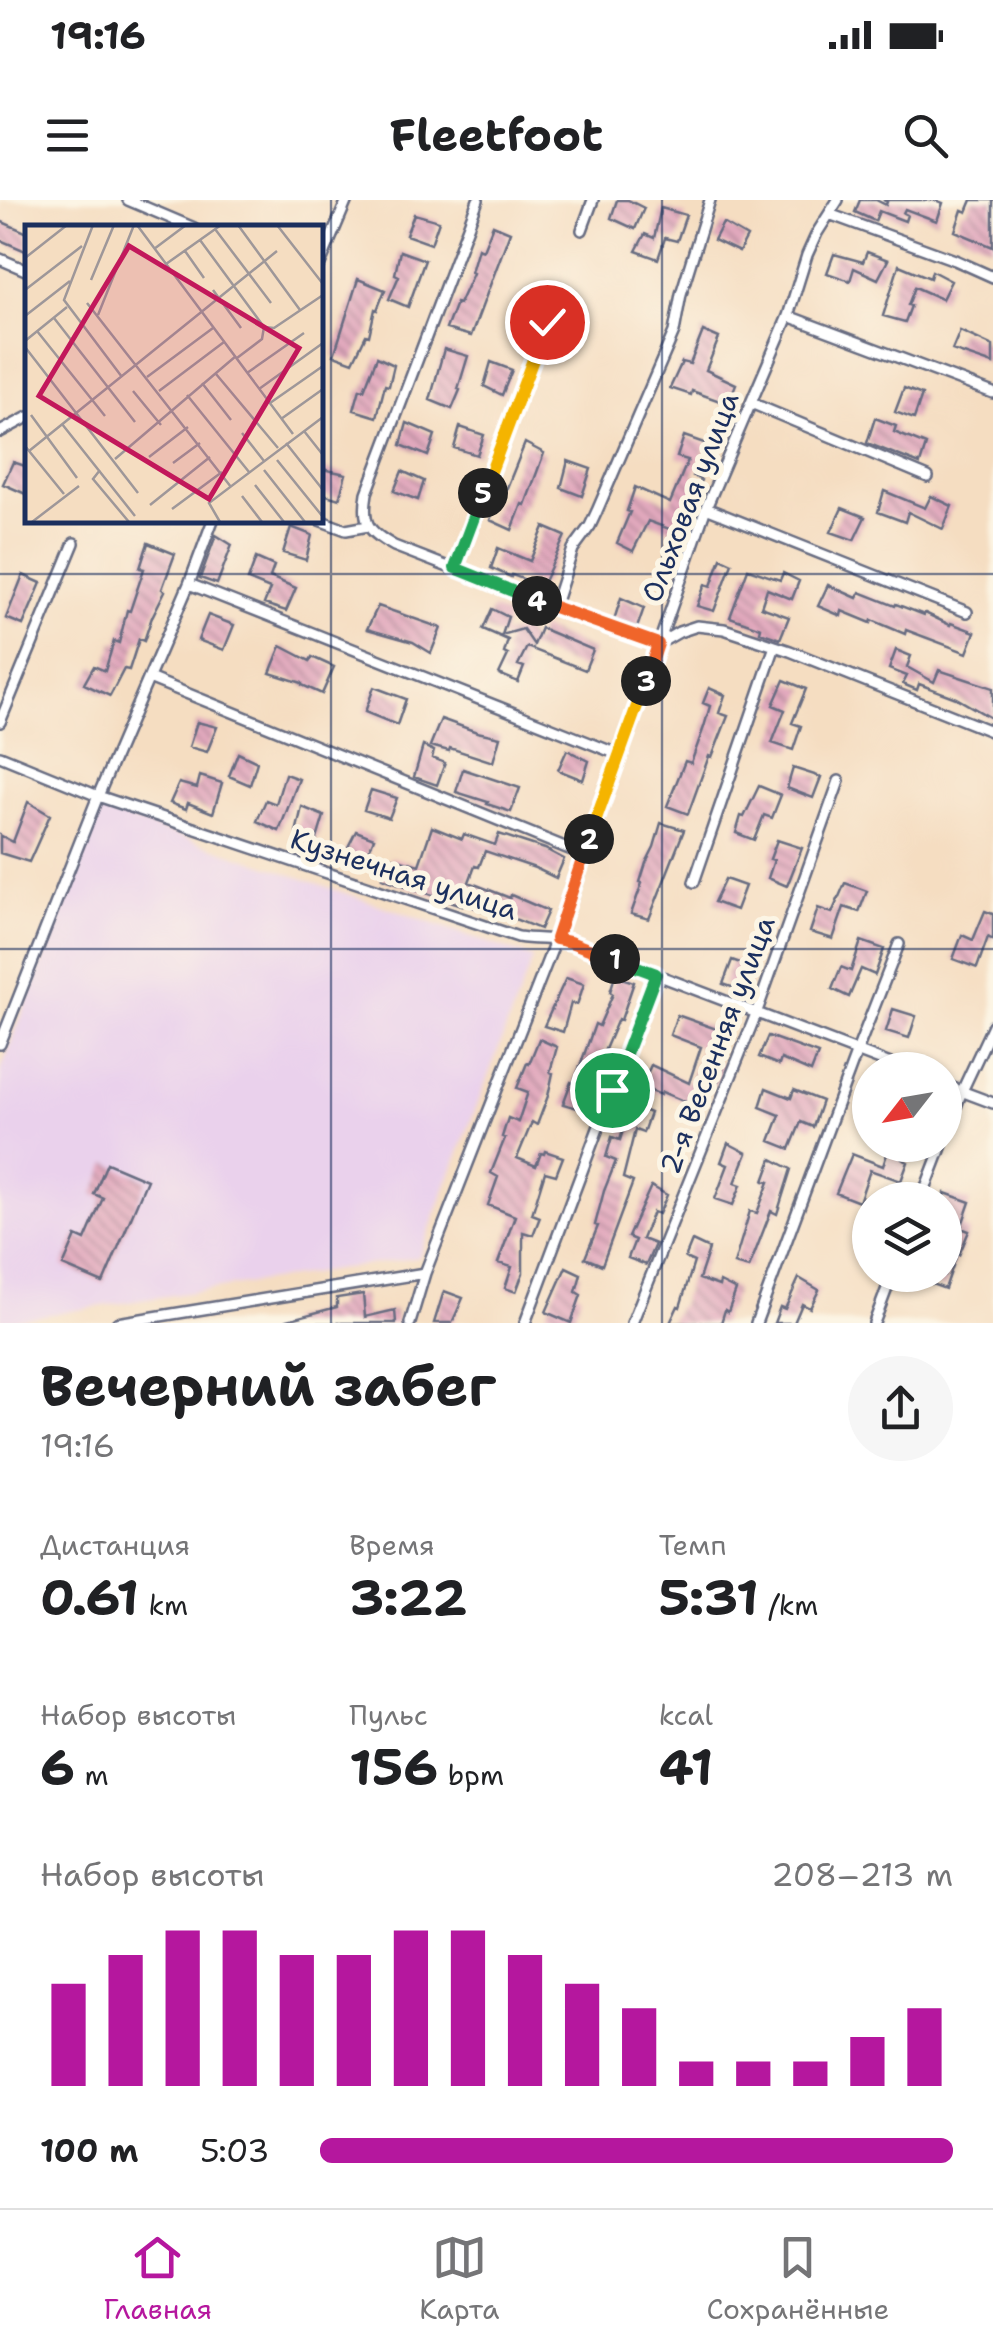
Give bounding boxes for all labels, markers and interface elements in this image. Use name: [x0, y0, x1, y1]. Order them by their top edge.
text: 19:16: [50, 10, 146, 61]
text: Fleetfoot: [390, 105, 603, 165]
icon: menu: [40, 108, 95, 163]
icon: search: [898, 108, 953, 163]
inset map: [25, 225, 322, 522]
pin: [505, 280, 590, 365]
icon: check: [520, 295, 575, 350]
street label: Ольховая улица: [632, 387, 748, 607]
pin: 5: [458, 468, 508, 518]
text: 5: [474, 474, 492, 512]
pin: 4: [512, 576, 562, 626]
text: 4: [527, 582, 547, 620]
pin: 3: [621, 656, 671, 706]
text: 3: [636, 662, 656, 700]
pin: 2: [564, 814, 614, 864]
street label: Кузнечная улица: [286, 819, 522, 929]
text: 2: [579, 820, 599, 858]
street label: 2-я Весенняя улица: [650, 911, 784, 1179]
pin: 1: [590, 934, 640, 984]
text: 1: [609, 940, 621, 978]
pin: [570, 1048, 655, 1133]
north arrow: [852, 1052, 962, 1162]
map controls: [852, 1052, 962, 1292]
icon: arrive: [585, 1063, 640, 1118]
button: layers: [852, 1182, 962, 1292]
text: Вечерний забег: [40, 1349, 496, 1423]
button: share: [848, 1356, 953, 1461]
text: 19:16: [40, 1424, 115, 1467]
text: Дистанция: [40, 1526, 190, 1564]
text: Время: [349, 1526, 435, 1564]
text: Темп: [659, 1526, 726, 1564]
text: 0.61: [40, 1564, 139, 1631]
text: 3:22: [349, 1564, 467, 1631]
text: 5:31: [659, 1564, 759, 1631]
text: km: [139, 1586, 188, 1624]
text: /km: [759, 1586, 818, 1624]
text: Набор высоты: [40, 1696, 236, 1734]
text: Пульс: [349, 1696, 428, 1734]
text: kcal: [659, 1696, 713, 1734]
text: 6: [40, 1734, 75, 1801]
text: 156: [349, 1734, 438, 1801]
text: 41: [659, 1734, 713, 1801]
text: m: [75, 1756, 109, 1794]
text: bpm: [438, 1756, 504, 1794]
text: Набор высоты: [40, 1853, 265, 1896]
text: 208–213 m: [771, 1853, 953, 1896]
text: 100 m: [40, 2129, 139, 2172]
text: 5:03: [200, 2129, 269, 2172]
tab: Главная: [104, 2230, 212, 2328]
tab: Карта: [419, 2230, 499, 2328]
tab: Сохранённые: [706, 2230, 889, 2328]

